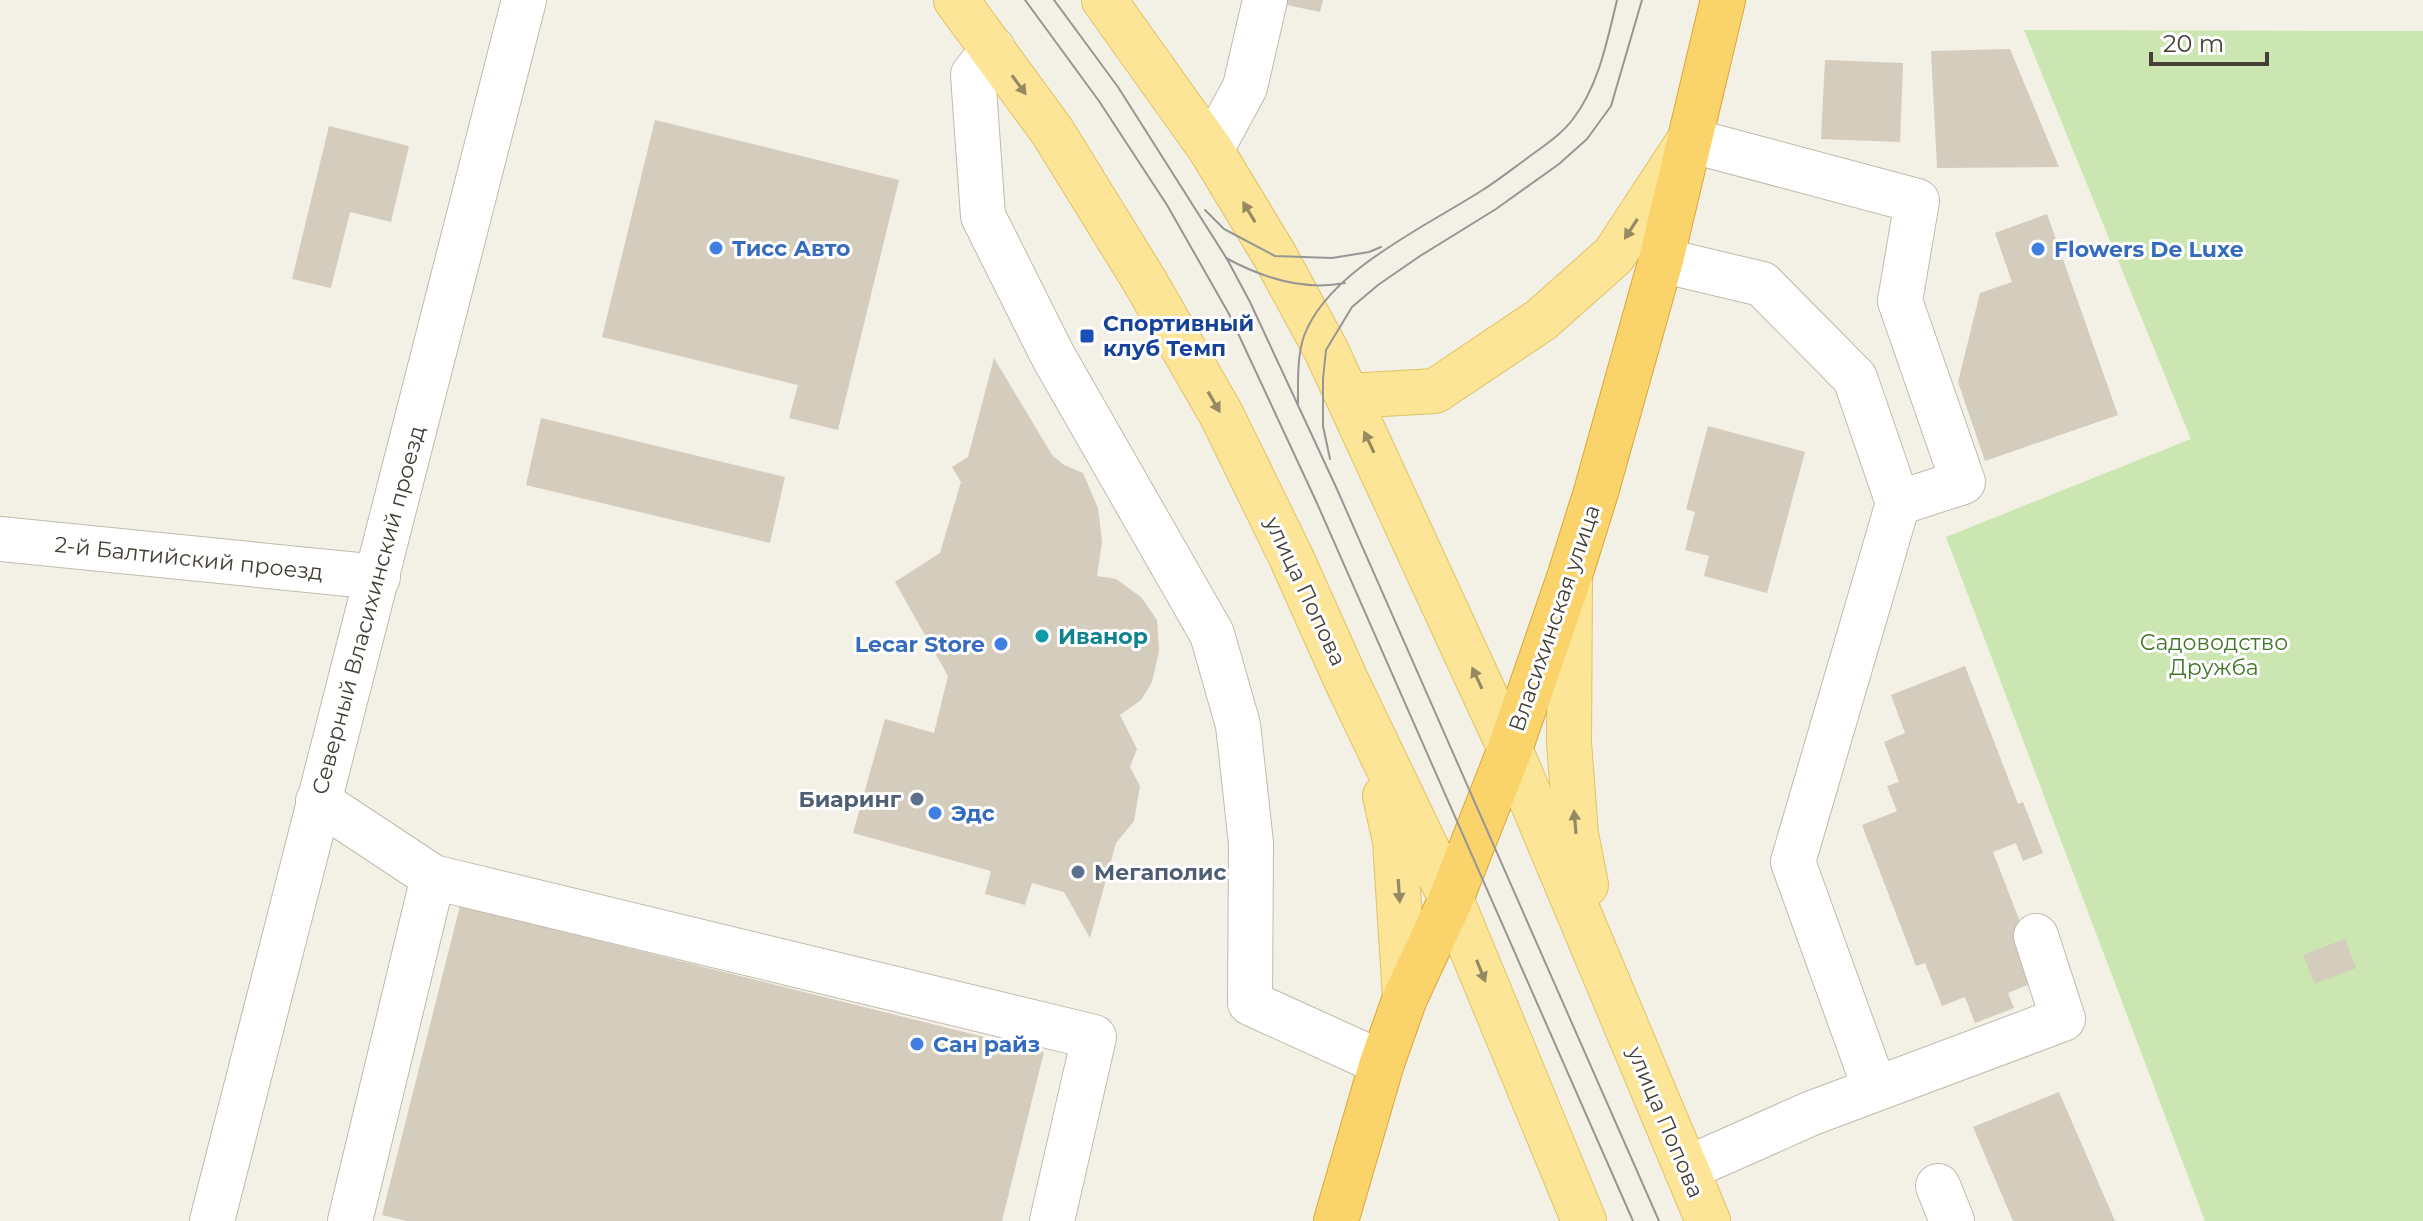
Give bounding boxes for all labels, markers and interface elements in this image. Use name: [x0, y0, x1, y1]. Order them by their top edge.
scale bar: [2151, 16, 2267, 66]
text: 20 m: [2163, 29, 2224, 58]
one-way arrow: [1011, 75, 1026, 96]
one-way arrow: [1242, 201, 1256, 223]
one-way arrow: [1624, 218, 1639, 240]
place label: Тисс Авто: [732, 235, 850, 262]
place label: Flowers De Luxe: [2054, 236, 2244, 263]
marker: Тисс Авто: [707, 239, 725, 257]
marker: Flowers De Luxe: [2029, 240, 2047, 258]
place label: Спортивный клуб Темп: [1103, 310, 1254, 362]
marker: Спортивный клуб Темп: [1078, 327, 1096, 345]
one-way arrow: [1207, 391, 1221, 413]
street label: Северный Власихинский проезд: [306, 423, 431, 798]
one-way arrow: [1363, 430, 1376, 454]
street label: Власихинская улица: [1503, 501, 1606, 735]
street label: улица Попова: [1259, 511, 1352, 670]
street label: 2-й Балтийский проезд: [53, 531, 325, 586]
place label: Иванор: [1058, 623, 1148, 650]
marker: Иванор: [1033, 627, 1051, 645]
park label: Садоводство Дружба: [2140, 629, 2288, 681]
place label: Lecar Store: [855, 631, 985, 658]
marker: Lecar Store: [992, 635, 1010, 653]
one-way arrow: [1470, 667, 1484, 690]
place label: Биаринг: [798, 786, 902, 813]
marker: Биаринг: [908, 790, 926, 808]
place label: Эдс: [951, 800, 995, 827]
marker: Эдс: [926, 804, 944, 822]
one-way arrow: [1568, 809, 1581, 834]
place label: Мегаполис: [1094, 859, 1227, 886]
marker: Мегаполис: [1069, 863, 1087, 881]
one-way arrow: [1393, 879, 1406, 904]
one-way arrow: [1474, 959, 1487, 983]
place label: Сан райз: [933, 1031, 1040, 1058]
marker: Сан райз: [908, 1035, 926, 1053]
street label: улица Попова: [1621, 1042, 1710, 1202]

